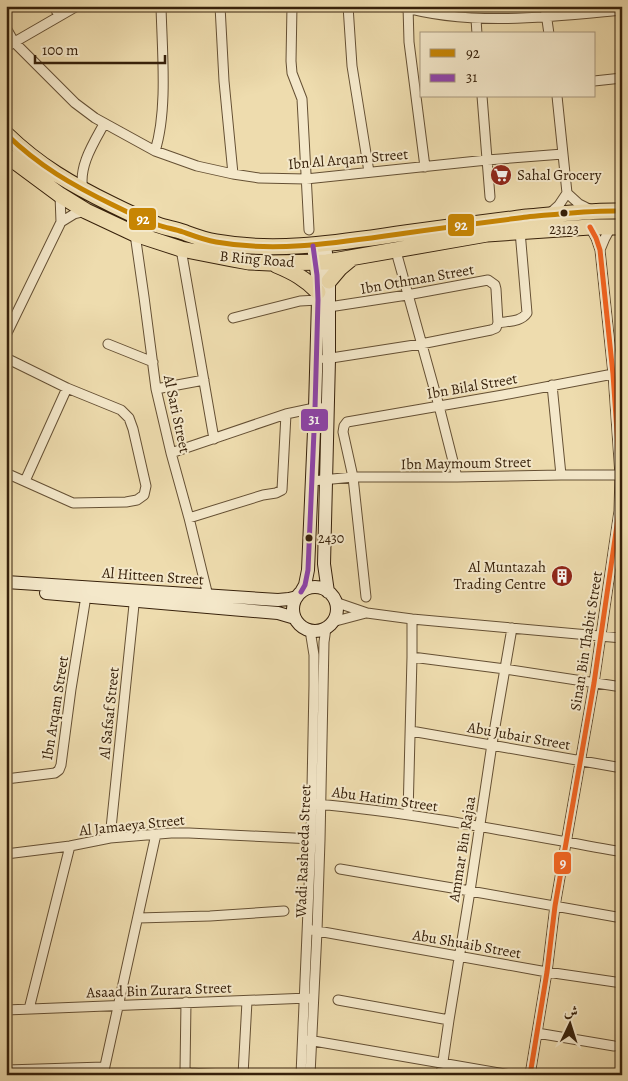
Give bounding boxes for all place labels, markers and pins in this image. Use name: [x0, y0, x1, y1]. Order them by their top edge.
supermarket icon: Sahal Grocery: [489, 163, 513, 187]
place label: Sahal Grocery: [517, 165, 602, 185]
marker: 23123: [559, 208, 569, 218]
place label: 23123: [549, 220, 579, 239]
place label: 2430: [318, 529, 344, 548]
marker: 2430: [304, 533, 314, 543]
place label: Al Muntazah Trading Centre: [453, 557, 546, 594]
building icon: Al Muntazah Trading Centre: [550, 564, 574, 588]

